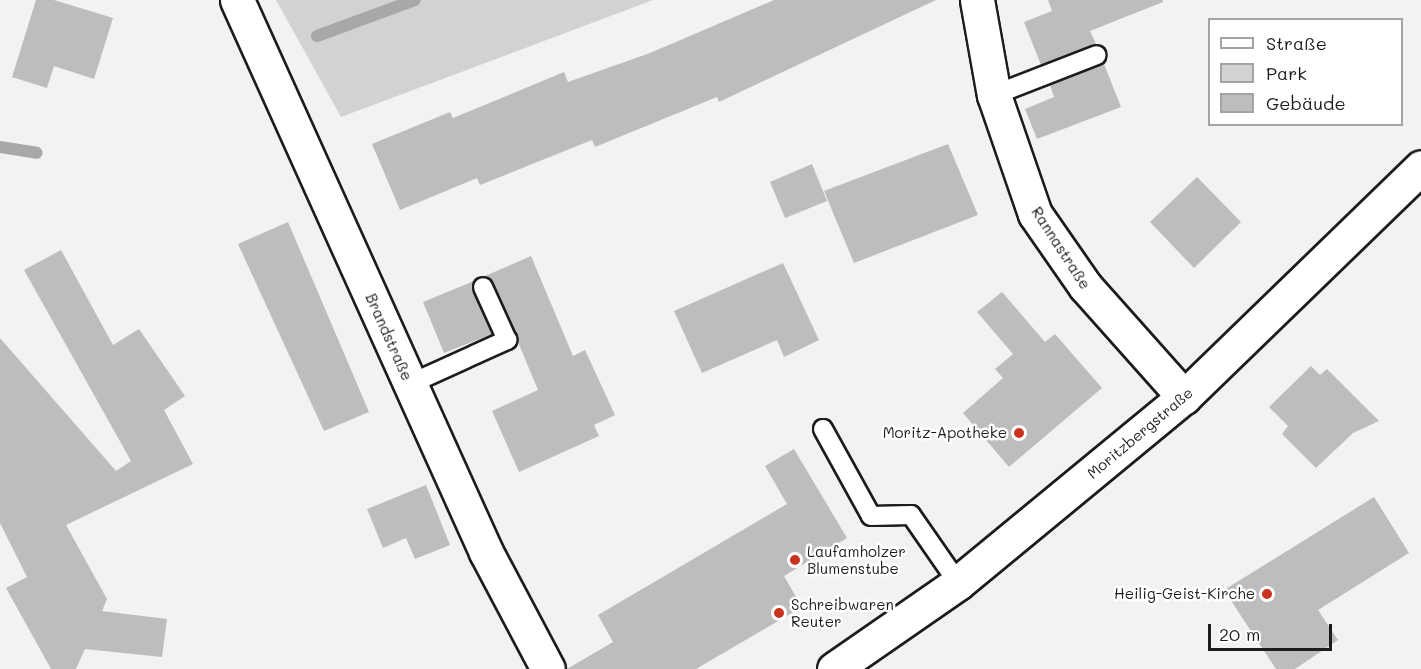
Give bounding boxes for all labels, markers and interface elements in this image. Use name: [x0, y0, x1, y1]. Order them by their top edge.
legend: [1208, 18, 1403, 126]
text: Straße: [1266, 31, 1327, 55]
text: Park: [1266, 61, 1307, 85]
text: Gebäude: [1266, 91, 1346, 115]
street label: Rannastraße: [1028, 203, 1094, 293]
street label: Brandstraße: [362, 291, 416, 383]
street label: Moritzbergstraße: [1083, 384, 1197, 482]
place label: Moritz-Apotheke: [883, 424, 1007, 442]
marker: Moritz-Apotheke: [1012, 426, 1026, 440]
place label: Laufamholzer Blumenstube: [807, 542, 906, 577]
marker: Laufamholzer Blumenstube: [788, 553, 802, 567]
place label: Heilig-Geist-Kirche: [1114, 585, 1255, 603]
marker: Heilig-Geist-Kirche: [1260, 587, 1274, 601]
place label: Schreibwaren Reuter: [791, 595, 894, 630]
marker: Schreibwaren Reuter: [772, 606, 786, 620]
scale bar: [1211, 612, 1336, 650]
text: 20 m: [1219, 622, 1260, 646]

